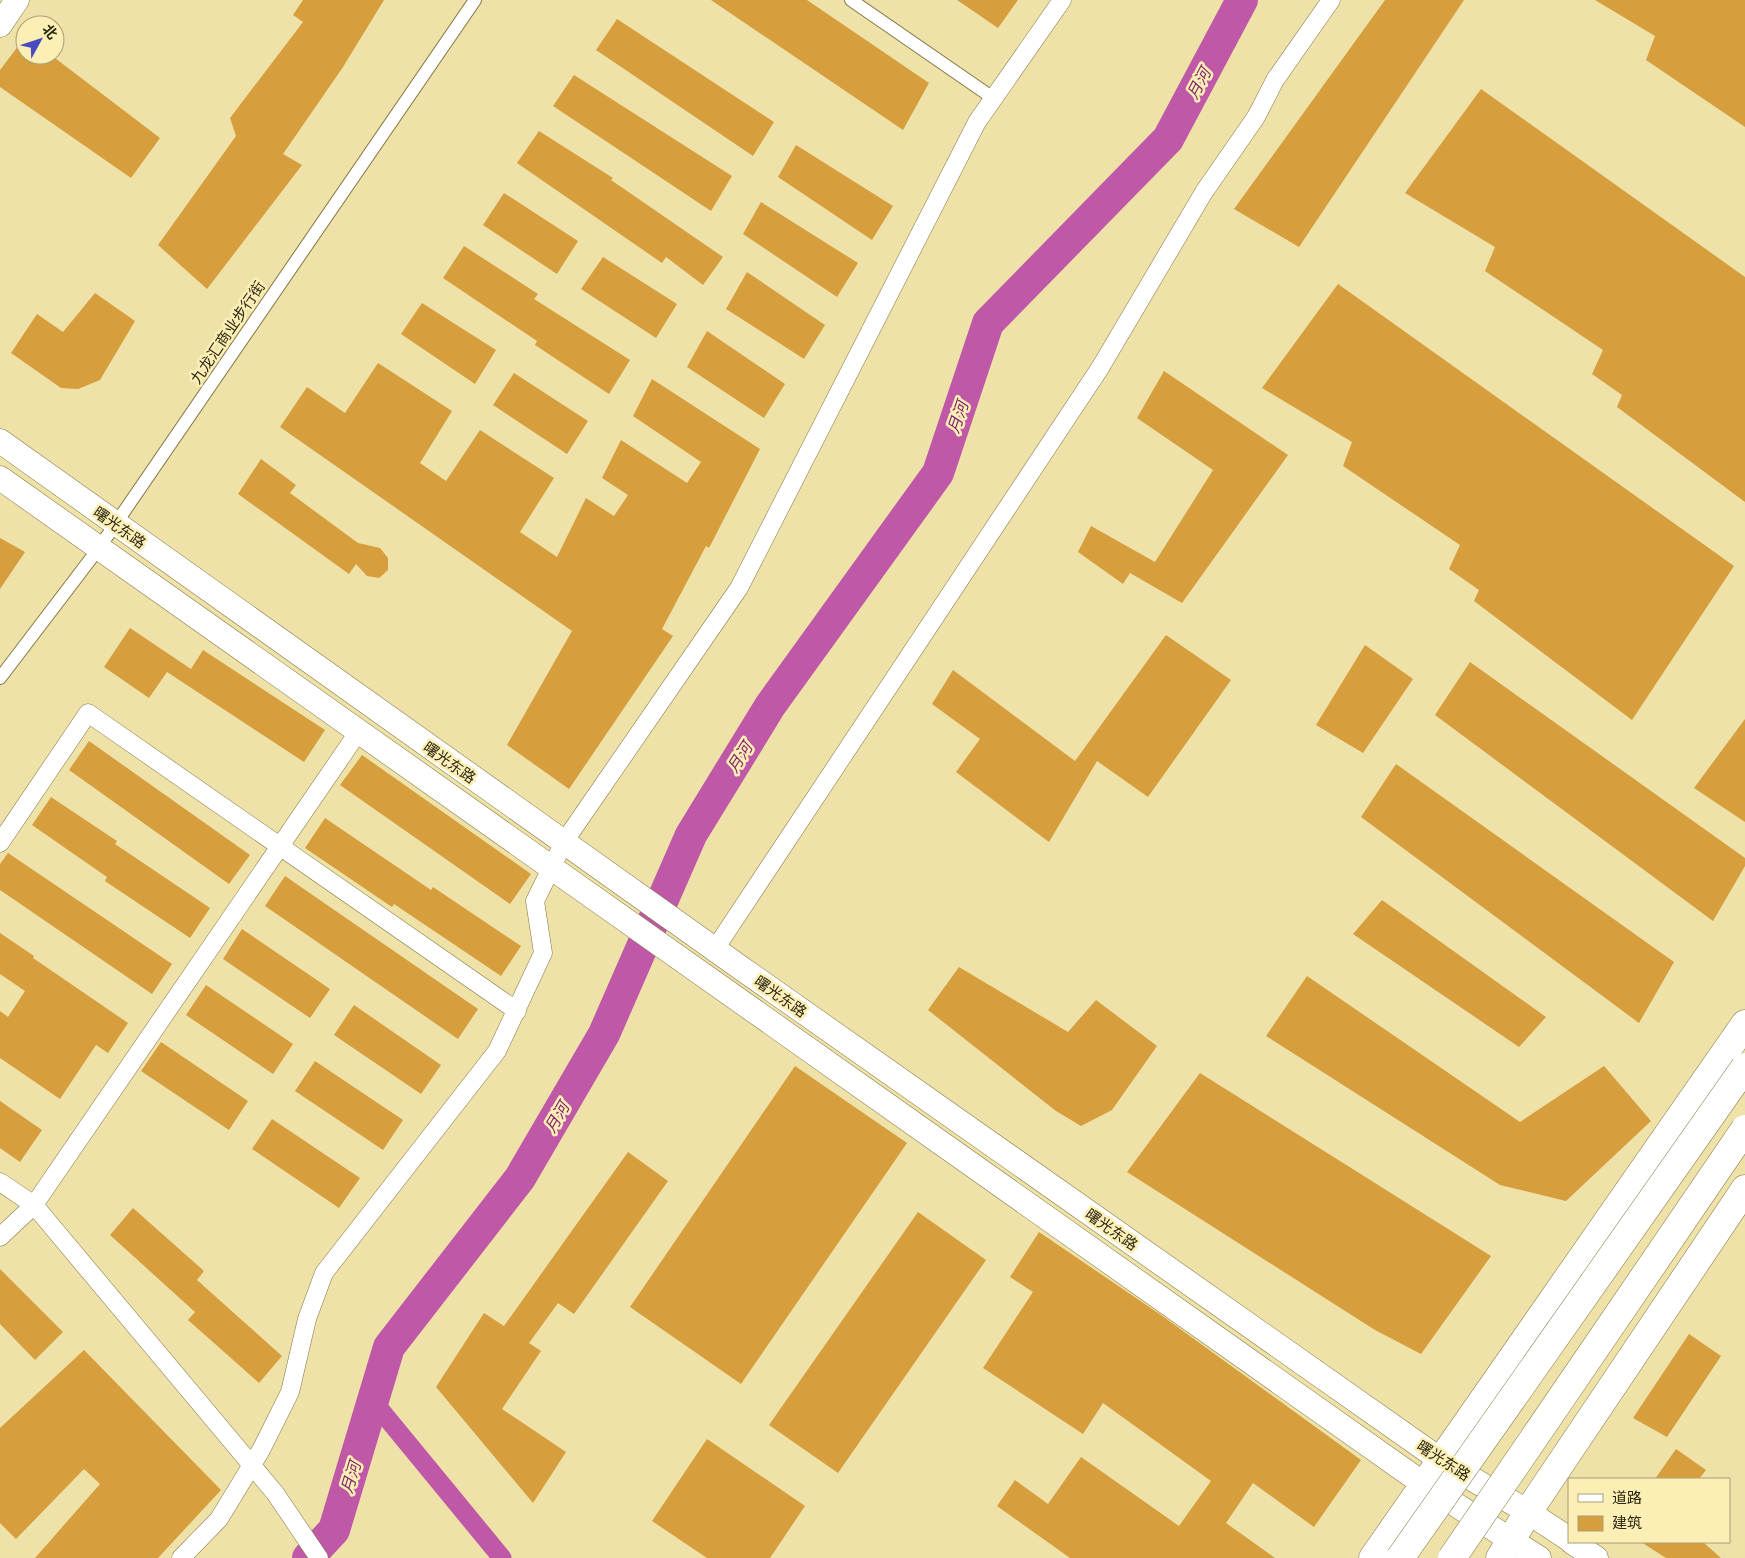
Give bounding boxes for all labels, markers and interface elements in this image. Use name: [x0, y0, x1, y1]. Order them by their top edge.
north arrow: [15, 15, 65, 65]
text: 北: [39, 20, 61, 42]
water label: 月河: [1182, 62, 1215, 102]
street label: 九龙汇商业步行街: [186, 277, 268, 387]
water label: 月河: [943, 396, 972, 435]
street label: 曙光东路: [90, 502, 150, 552]
water label: 月河: [722, 736, 757, 776]
street label: 曙光东路: [420, 737, 480, 787]
street label: 曙光东路: [751, 971, 811, 1021]
water label: 月河: [540, 1096, 574, 1136]
street label: 曙光东路: [1082, 1204, 1142, 1254]
street label: 曙光东路: [1414, 1436, 1474, 1484]
water label: 月河: [336, 1456, 365, 1495]
legend: [1568, 1478, 1730, 1543]
text: 道路: [1612, 1488, 1642, 1506]
text: 建筑: [1612, 1513, 1642, 1531]

